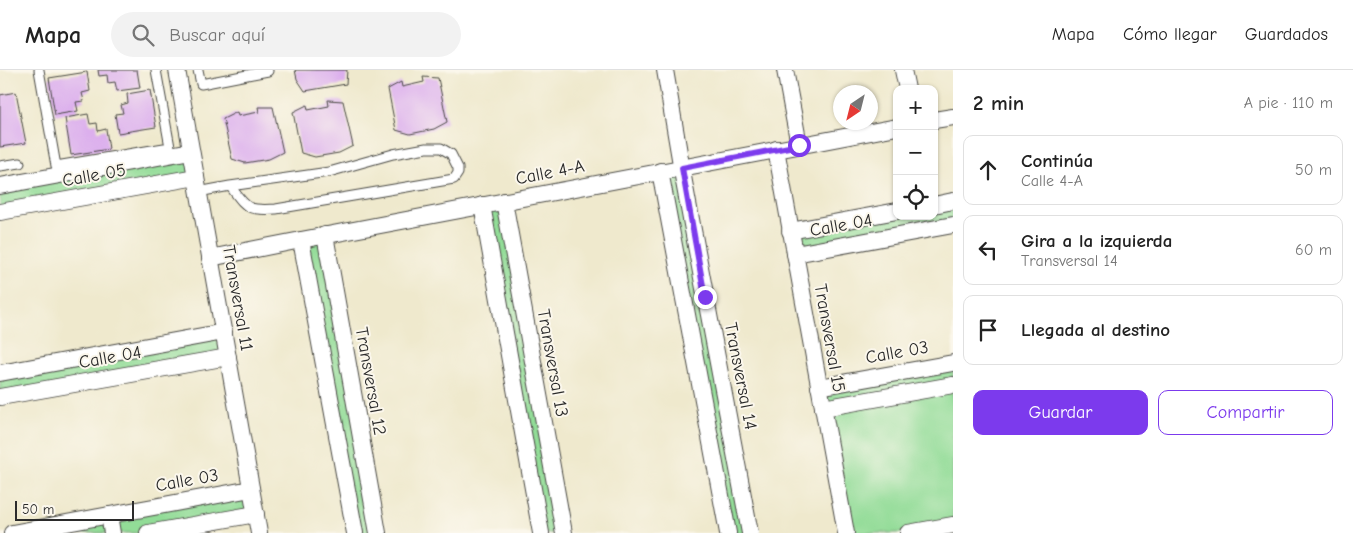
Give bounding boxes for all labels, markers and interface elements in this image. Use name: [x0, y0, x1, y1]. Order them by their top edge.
search box: [111, 12, 461, 57]
text: Mapa: [25, 21, 81, 49]
icon: search: [129, 21, 157, 49]
text: Buscar aquí: [169, 24, 265, 46]
text: Mapa: [1052, 24, 1095, 45]
text: Cómo llegar: [1123, 24, 1217, 45]
text: Guardados: [1245, 24, 1328, 45]
north arrow: [833, 85, 878, 130]
map controls: [893, 85, 938, 220]
button: +: [893, 85, 938, 130]
text: 2 min: [973, 91, 1024, 115]
text: A pie · 110 m: [1244, 94, 1333, 112]
button: −: [893, 130, 938, 175]
route start: [788, 134, 811, 157]
text: Continúa: [1021, 150, 1093, 172]
street label: Calle 4-A: [514, 156, 586, 189]
icon: ahead: [974, 156, 1002, 184]
street label: Calle 05: [61, 160, 127, 191]
text: 50 m: [1295, 161, 1332, 179]
text: Calle 4-A: [1021, 172, 1083, 190]
button: locate: [893, 175, 938, 220]
street label: Calle 04: [808, 210, 874, 241]
text: Gira a la izquierda: [1021, 230, 1172, 252]
icon: left: [974, 236, 1002, 264]
text: 60 m: [1295, 241, 1332, 259]
street label: Transversal 11: [218, 243, 257, 353]
text: Transversal 14: [1021, 252, 1118, 270]
street label: Transversal 15: [810, 282, 849, 394]
route end: [694, 286, 717, 309]
street label: Transversal 13: [533, 308, 572, 419]
icon: arrive: [974, 316, 1002, 344]
text: Llegada al destino: [1021, 319, 1170, 341]
street label: Transversal 14: [720, 321, 761, 431]
street label: Transversal 12: [351, 325, 390, 437]
street label: Calle 03: [864, 337, 930, 368]
street label: Calle 04: [77, 342, 143, 373]
button: Guardar: [973, 390, 1148, 435]
button: Compartir: [1158, 390, 1333, 435]
street label: Calle 03: [154, 465, 220, 496]
scale bar: [15, 498, 134, 521]
text: 50 m: [22, 501, 54, 518]

